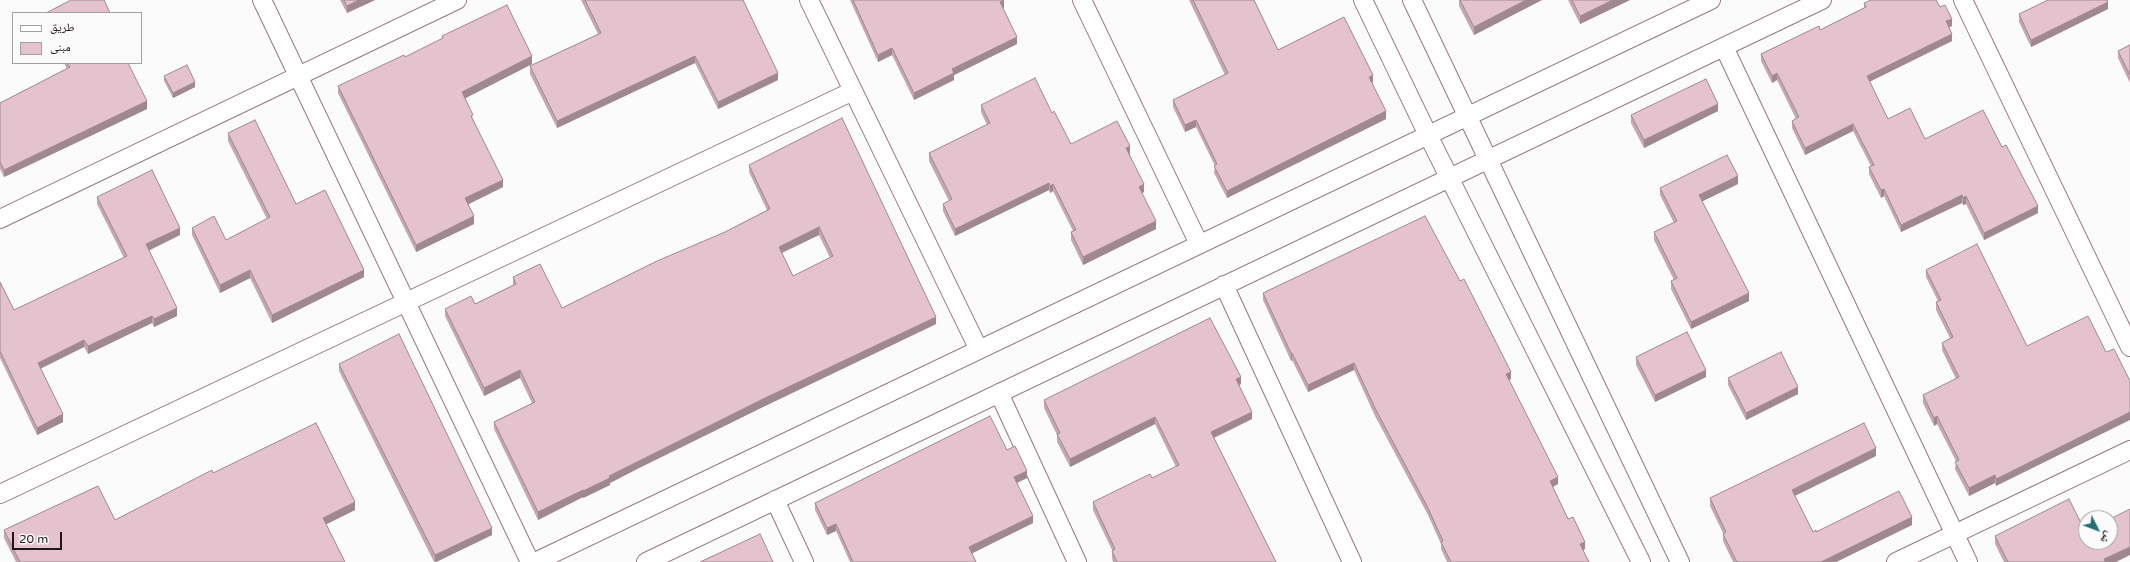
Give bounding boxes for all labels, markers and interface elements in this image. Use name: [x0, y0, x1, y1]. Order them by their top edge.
legend: [12, 12, 142, 64]
text: طريق: [50, 20, 75, 34]
text: مبنى: [50, 40, 71, 54]
north arrow: [2078, 510, 2118, 550]
scale bar: [14, 524, 64, 550]
text: ش: [2098, 529, 2115, 546]
text: 20 m: [19, 532, 48, 546]

